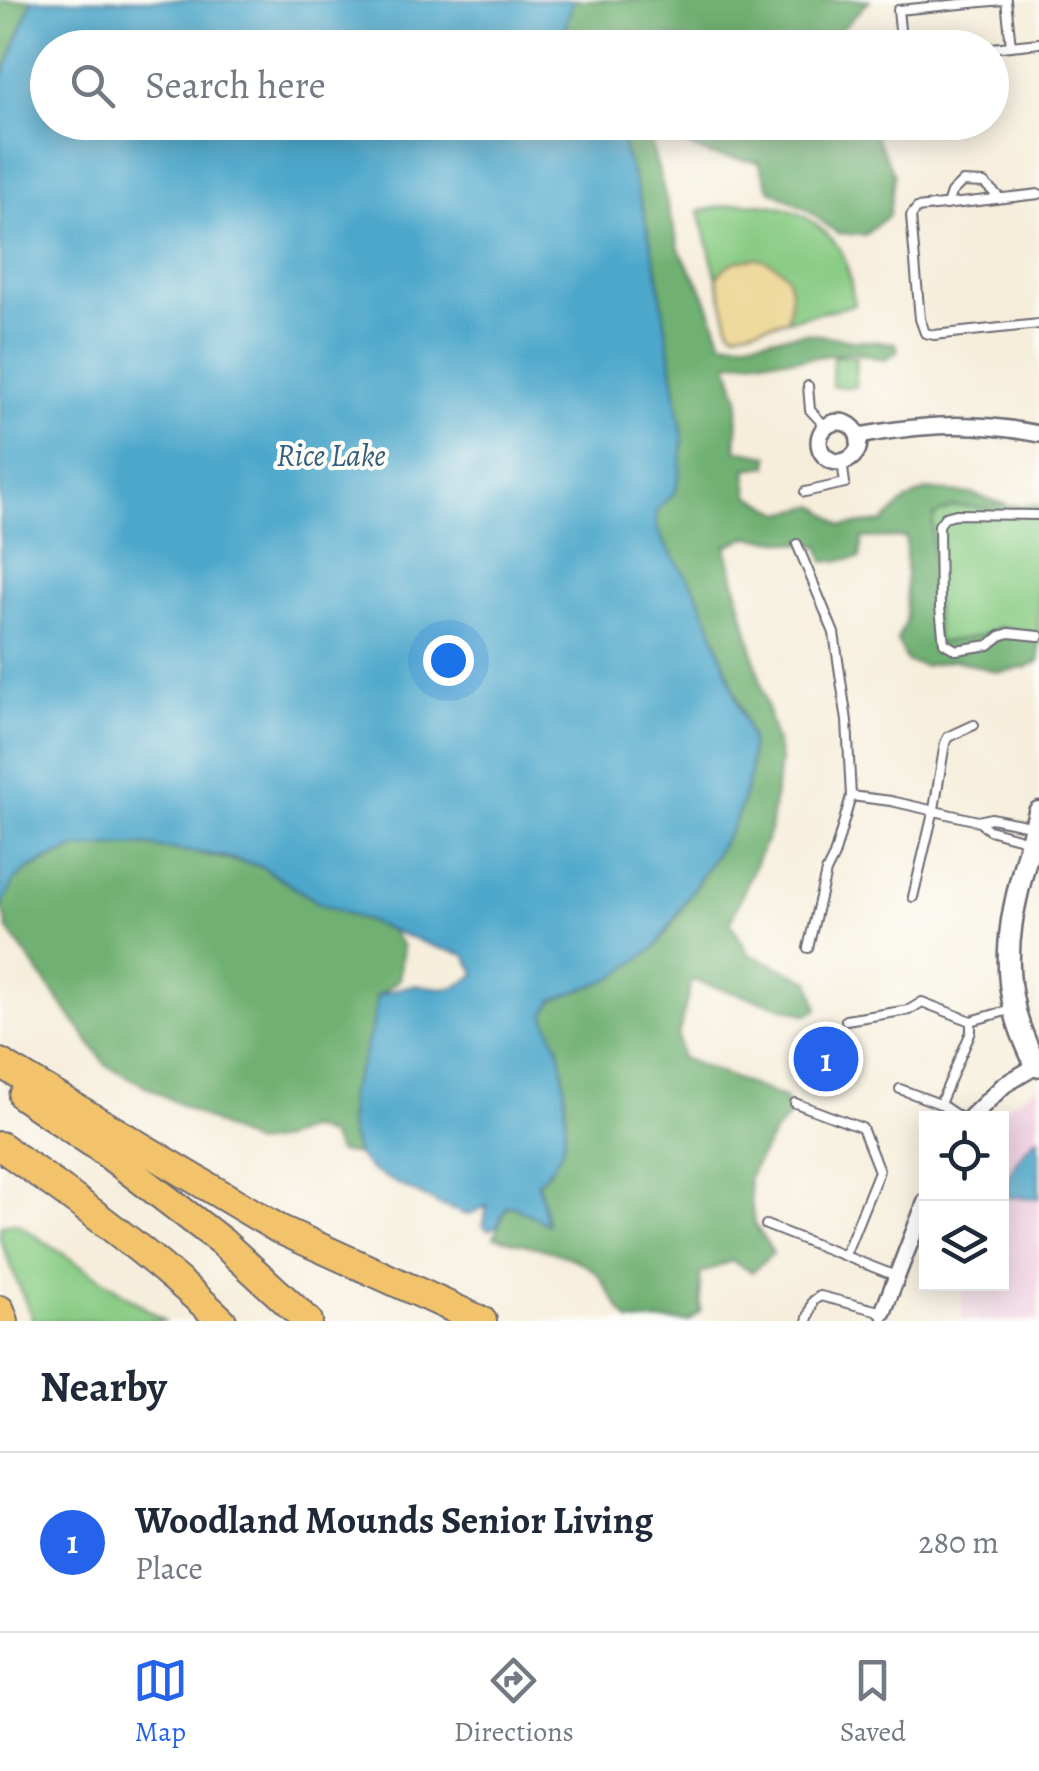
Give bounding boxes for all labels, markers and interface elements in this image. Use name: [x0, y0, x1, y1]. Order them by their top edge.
search box: [30, 30, 1009, 140]
icon: search: [65, 58, 120, 113]
text: Search here: [145, 59, 326, 111]
water label: Rice Lake: [276, 433, 386, 477]
your location: [423, 635, 474, 686]
pin: 1: [794, 1022, 858, 1096]
map controls: [919, 1111, 1009, 1291]
button: locate: [919, 1111, 1009, 1201]
button: layers: [919, 1201, 1009, 1291]
text: Nearby: [40, 1358, 167, 1415]
text: Woodland Mounds Senior Living: [135, 1494, 653, 1546]
text: 1: [67, 1520, 78, 1564]
text: 280 m: [918, 1520, 999, 1564]
text: Place: [135, 1546, 203, 1590]
tab: Map: [133, 1653, 188, 1751]
tab: Directions: [454, 1653, 574, 1751]
tab: Saved: [840, 1653, 906, 1751]

